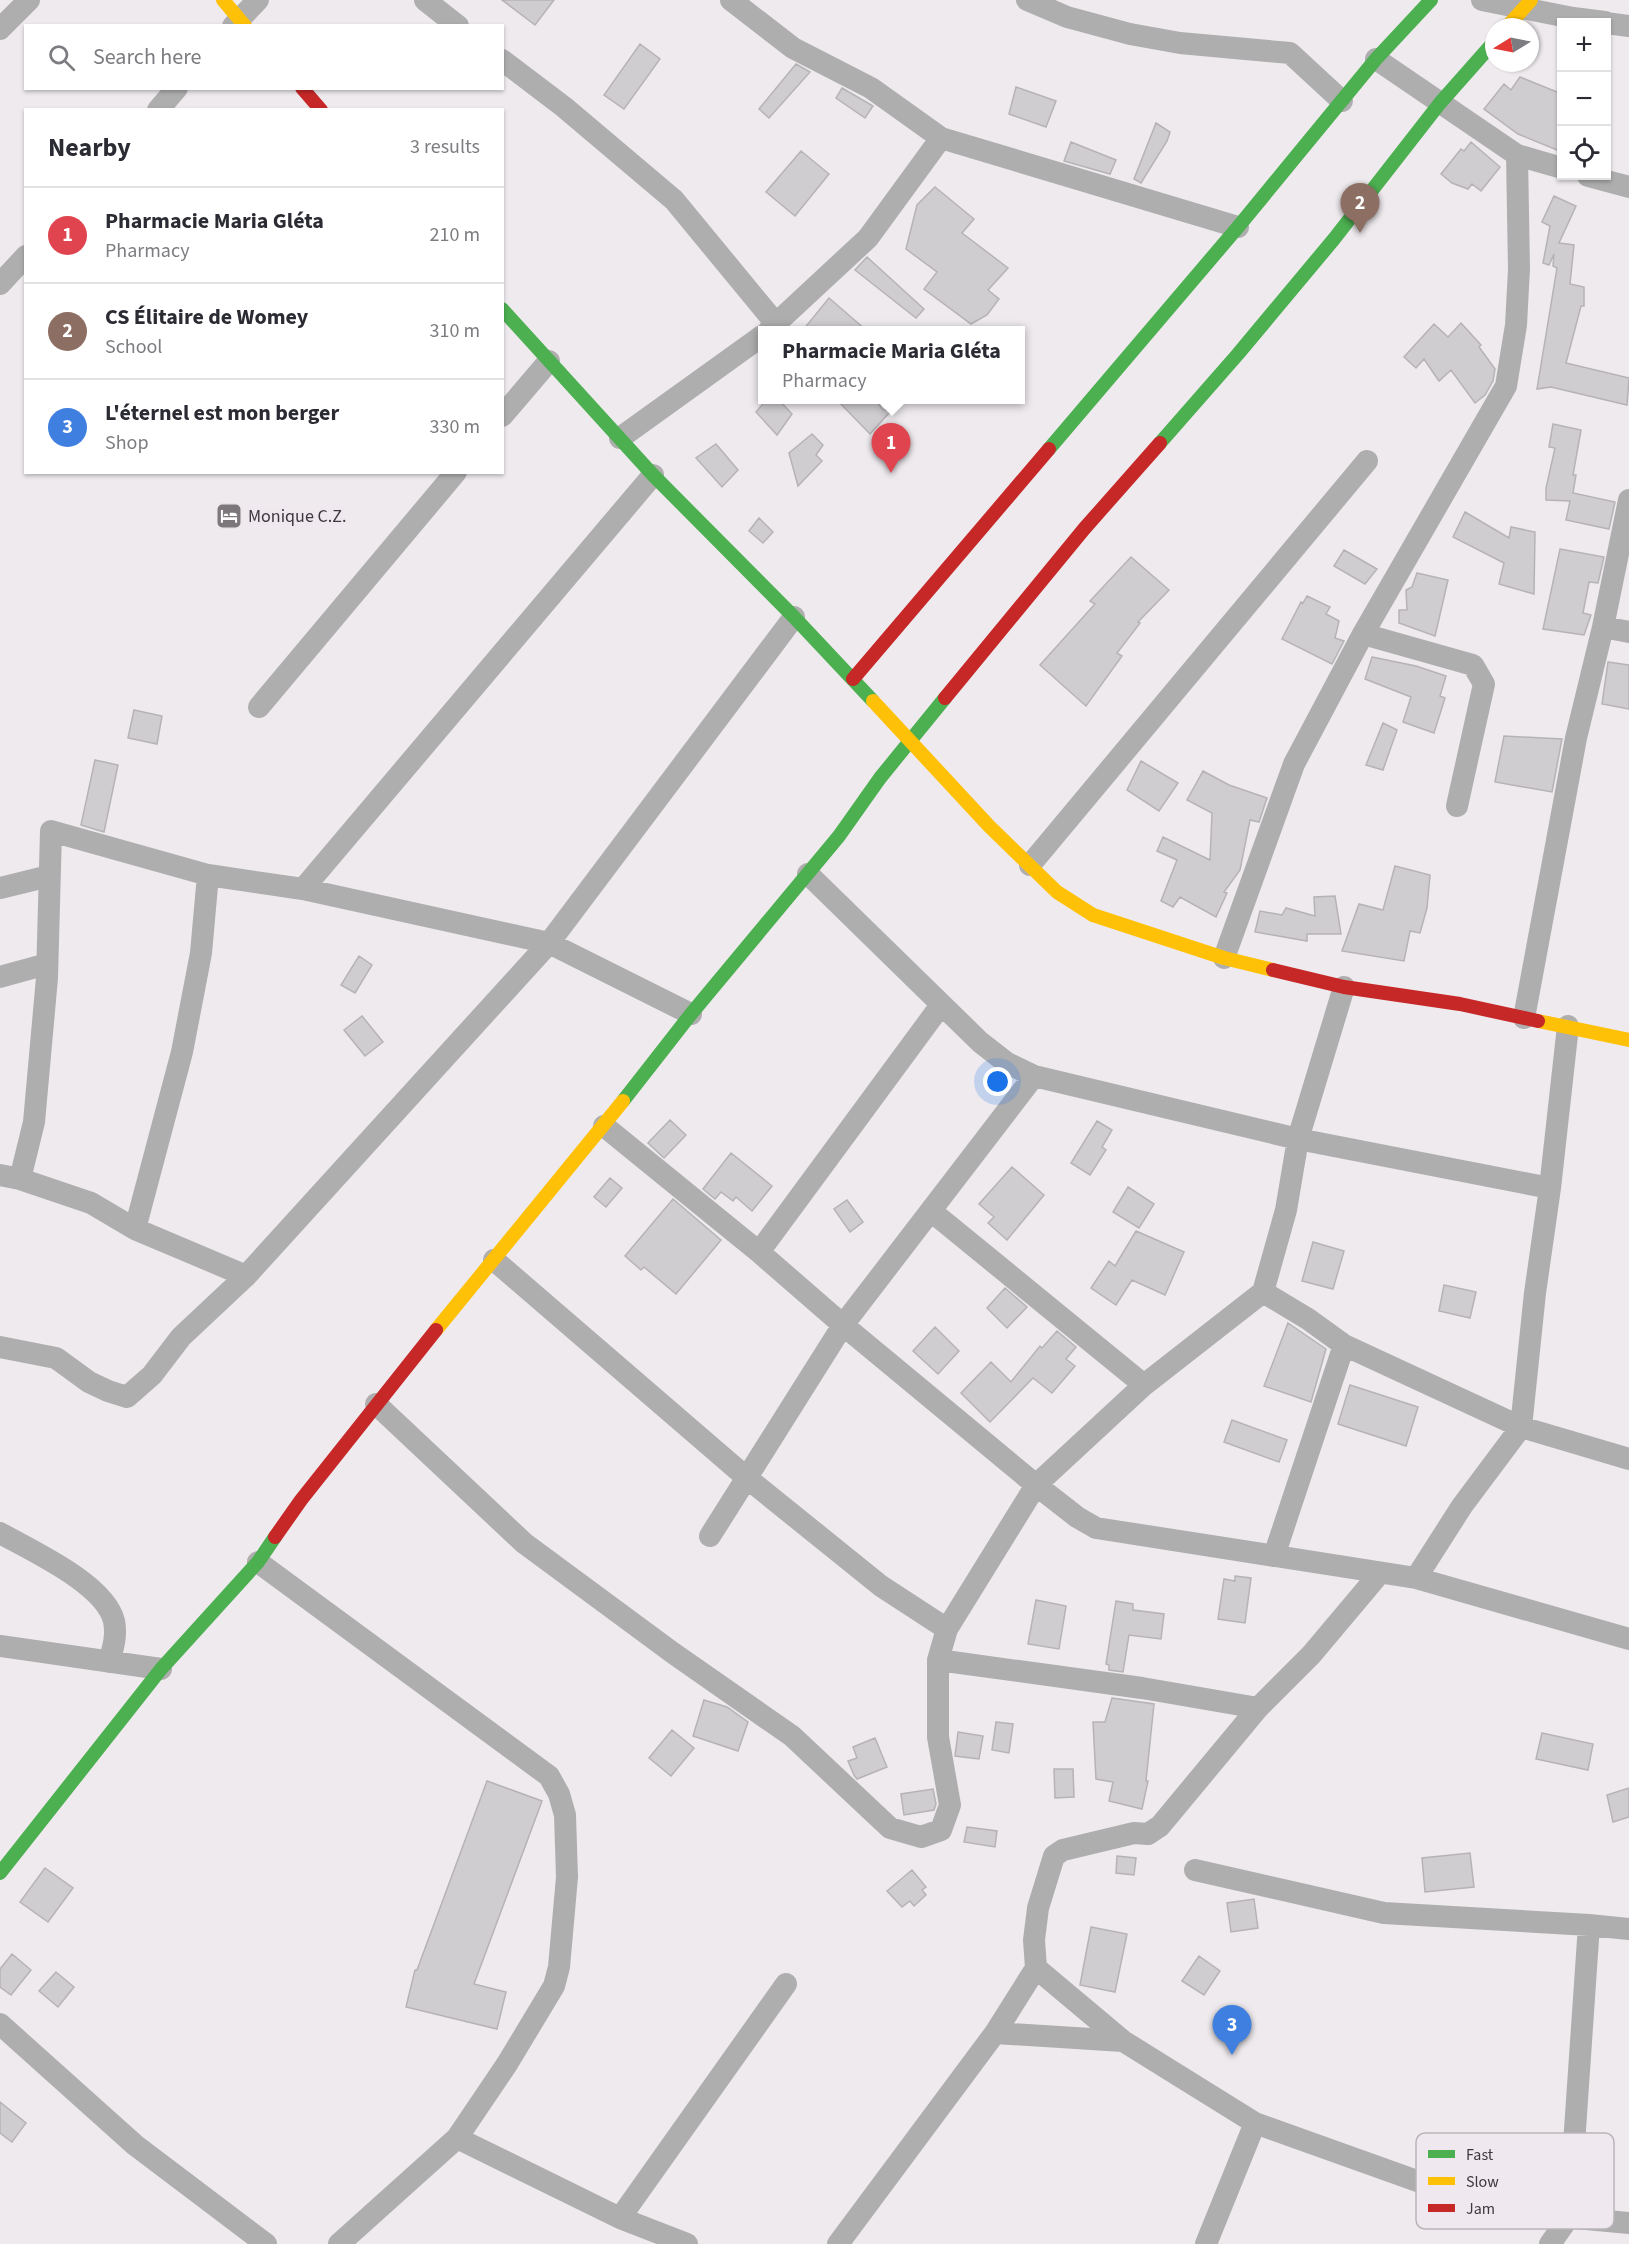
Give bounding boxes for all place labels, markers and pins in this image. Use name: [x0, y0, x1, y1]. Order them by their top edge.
pin: 2: [1340, 184, 1380, 233]
pin: 1: [872, 424, 910, 473]
hotel icon: Monique C.Z.: [214, 501, 244, 531]
place label: Monique C.Z.: [248, 504, 346, 529]
pin: 3: [1212, 2006, 1252, 2055]

